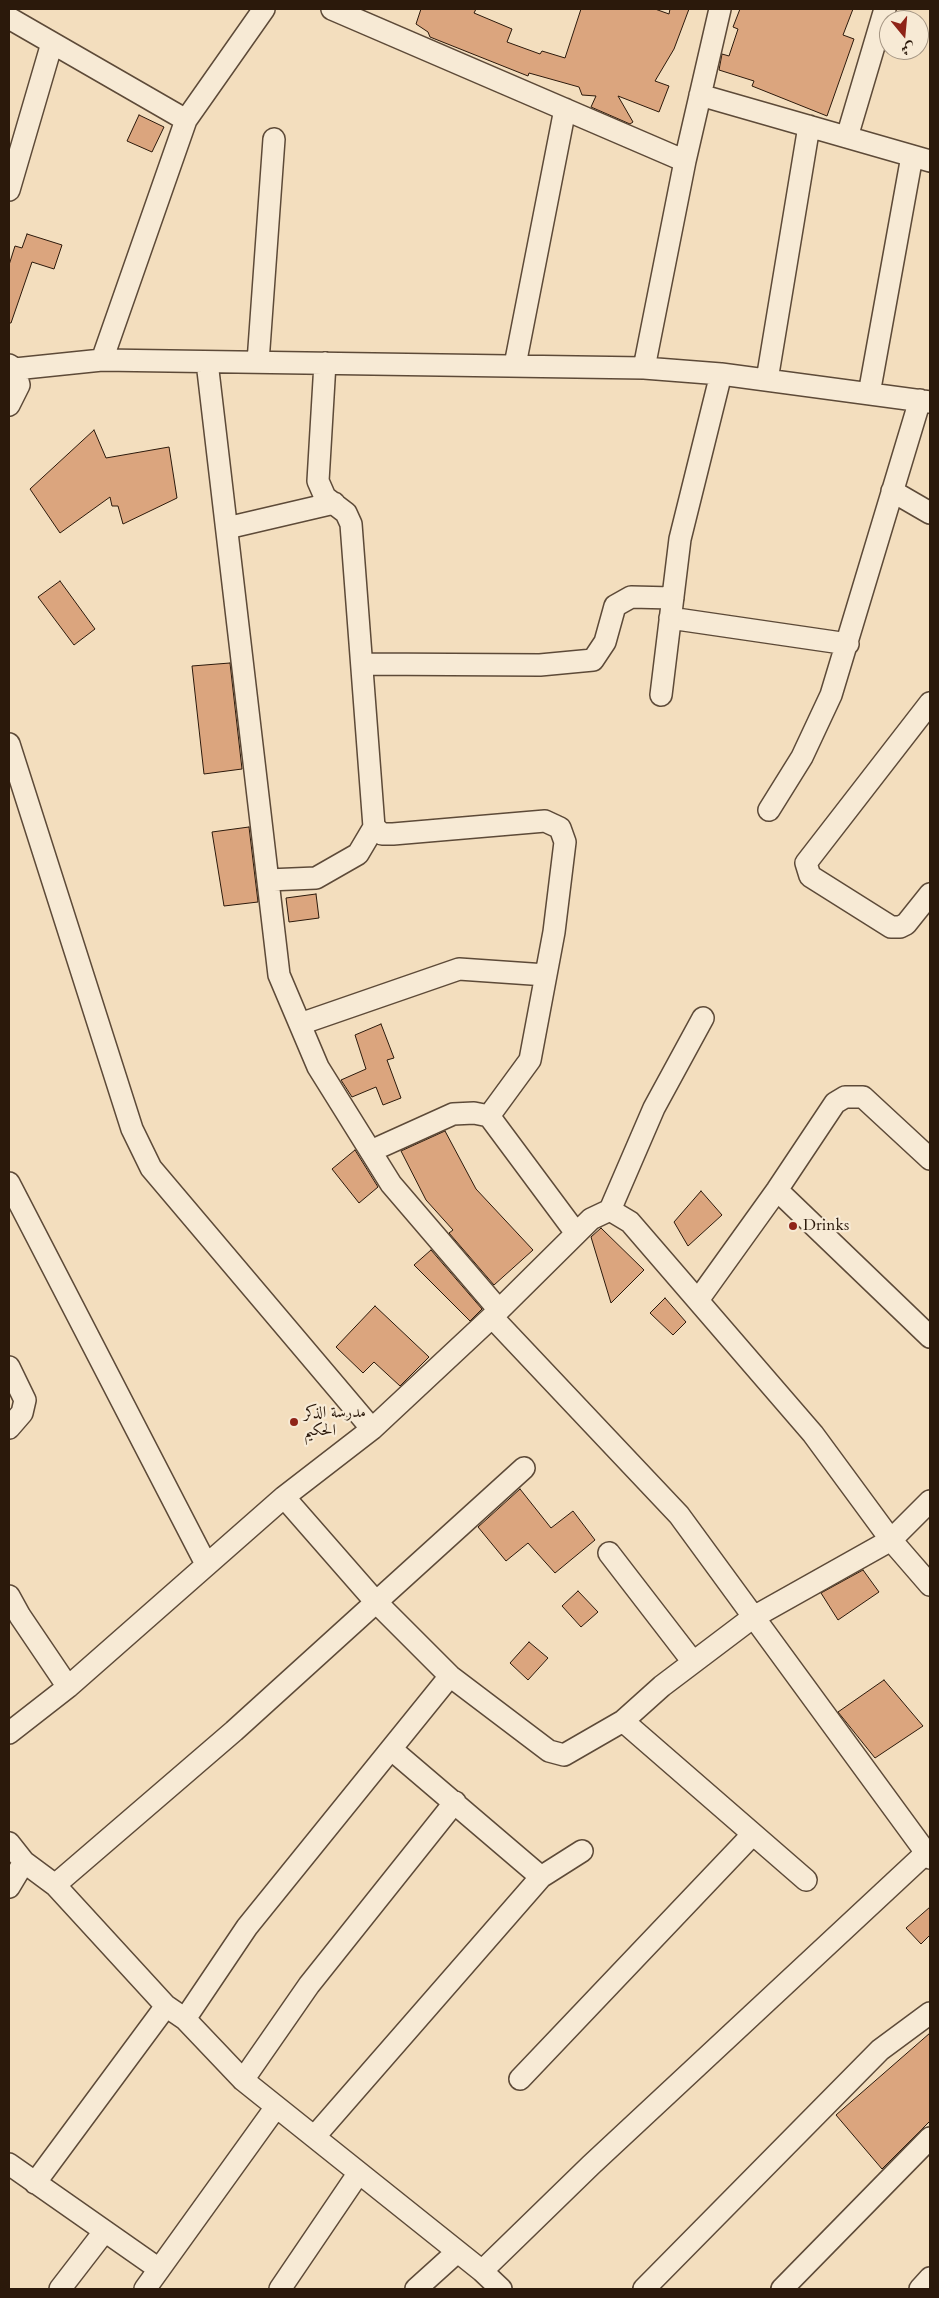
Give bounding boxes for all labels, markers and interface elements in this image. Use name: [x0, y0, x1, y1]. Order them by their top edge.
north arrow: [879, 10, 929, 60]
text: ش: [899, 38, 918, 60]
place label: Drinks: [803, 1216, 849, 1236]
marker: Drinks: [787, 1220, 799, 1232]
place label: مدرسة الذكر الحكيم: [304, 1403, 366, 1441]
marker: مدرسة الذكر الحكيم: [288, 1416, 300, 1428]

